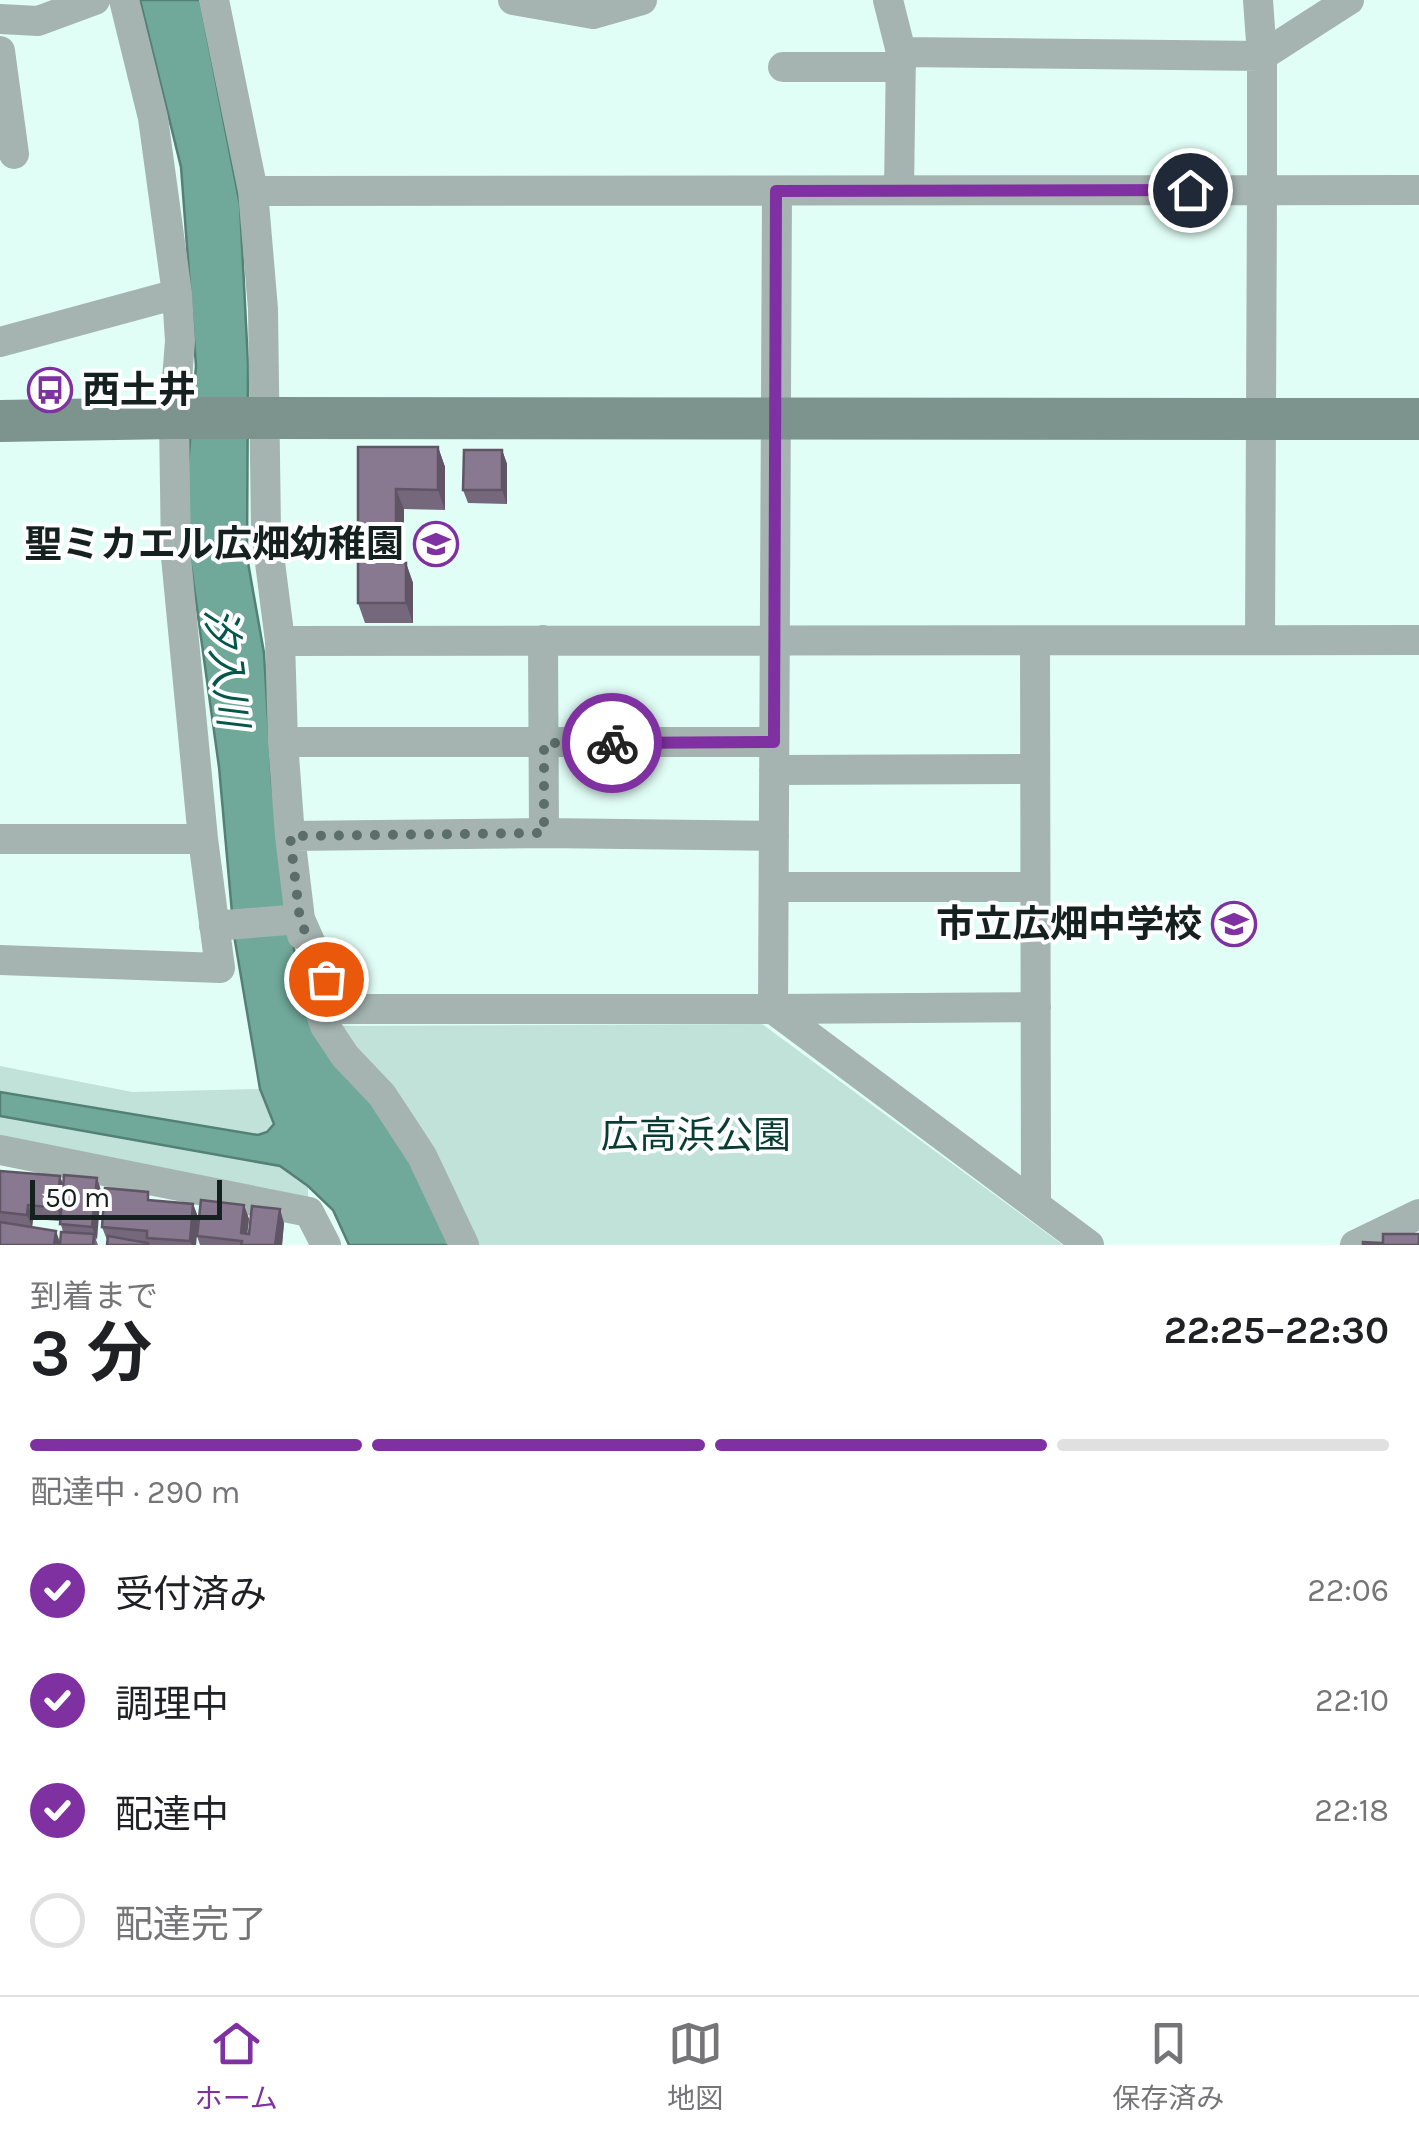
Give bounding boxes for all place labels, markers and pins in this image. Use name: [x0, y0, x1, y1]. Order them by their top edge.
pin: [1148, 148, 1233, 233]
bus stop icon: 西土井: [27, 367, 73, 413]
place label: 西土井: [82, 368, 196, 413]
school or university icon: 聖ミカエル広畑幼稚園: [413, 521, 459, 567]
place label: 聖ミカエル広畑幼稚園: [24, 522, 404, 567]
school or university icon: 市立広畑中学校: [1211, 901, 1257, 947]
place label: 市立広畑中学校: [936, 902, 1202, 947]
pin: [284, 937, 369, 1022]

